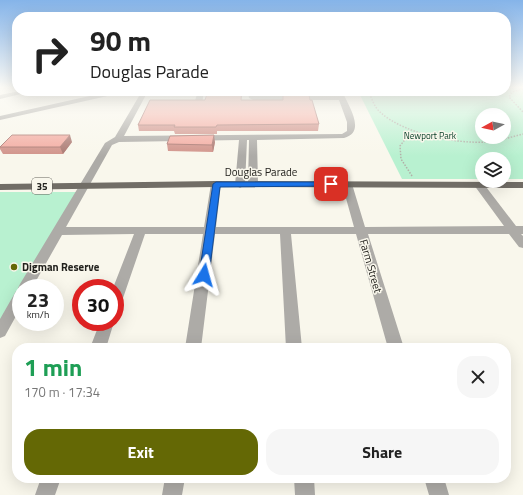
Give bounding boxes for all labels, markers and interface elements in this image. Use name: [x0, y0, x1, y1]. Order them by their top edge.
text: 90 m: [90, 19, 151, 62]
icon: right: [24, 28, 76, 80]
text: Douglas Parade: [90, 58, 209, 85]
north arrow: [475, 108, 511, 144]
map controls: [475, 108, 511, 188]
park label: Newport Park: [404, 129, 457, 142]
button: layers: [475, 152, 511, 188]
street label: Douglas Parade: [225, 164, 298, 180]
pin: [314, 167, 348, 201]
icon: arrive: [320, 173, 342, 195]
road number: 35: [32, 178, 52, 194]
street label: Farm Street: [356, 237, 386, 295]
position arrow: [183, 254, 225, 296]
place label: Digman Reserve: [22, 259, 100, 275]
marker: Digman Reserve: [9, 262, 19, 272]
speed limit sign: 30: [72, 279, 124, 331]
text: 23: [27, 284, 49, 315]
text: km/h: [27, 307, 49, 322]
text: 1 min: [24, 349, 82, 385]
button: close: [457, 356, 499, 398]
text: 170 m · 17:34: [24, 382, 100, 402]
button: Exit: [24, 429, 258, 475]
button: Share: [266, 429, 499, 475]

